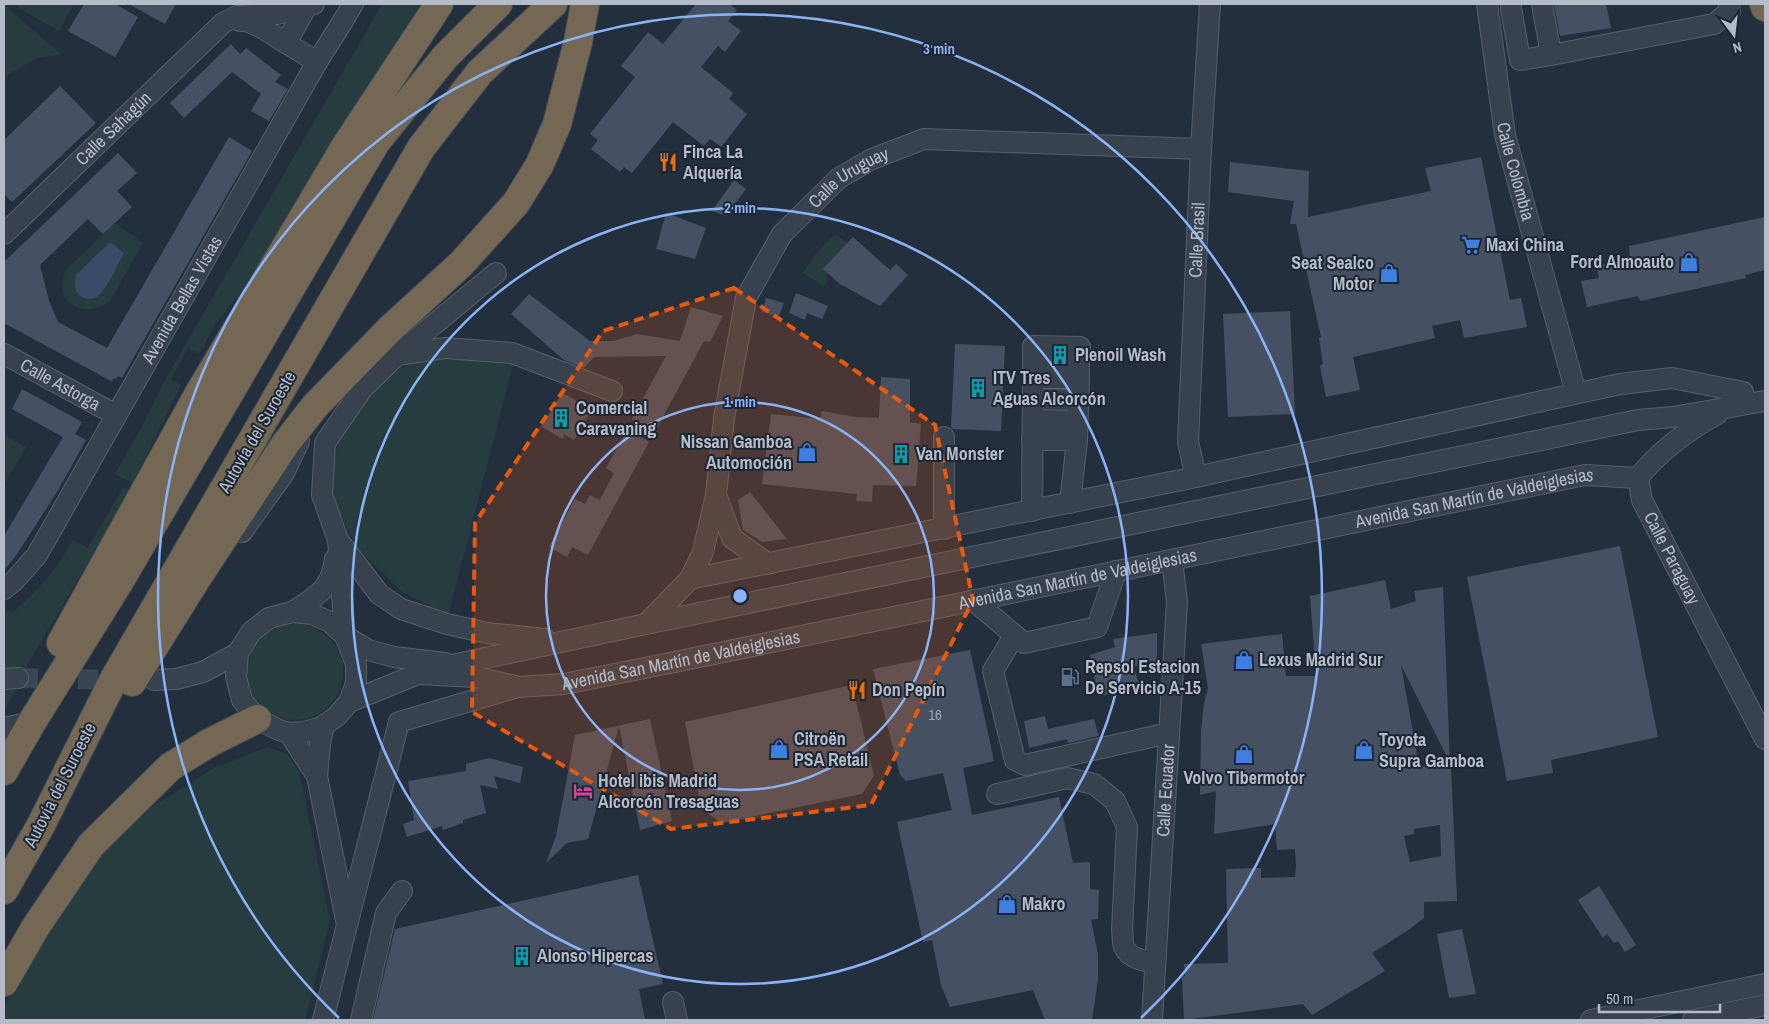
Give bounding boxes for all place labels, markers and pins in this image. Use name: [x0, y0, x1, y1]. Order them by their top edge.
place label: Finca La Alquería: [683, 139, 744, 185]
restaurant icon: Finca La Alquería: [657, 151, 679, 173]
place label: Maxi China: [1486, 232, 1565, 257]
supermarket icon: Maxi China: [1460, 234, 1482, 256]
place label: Ford Almoauto: [1570, 249, 1674, 274]
place label: Seat Sealco Motor: [1291, 250, 1374, 296]
shop icon: Ford Almoauto: [1678, 251, 1700, 273]
shop icon: Seat Sealco Motor: [1378, 262, 1400, 284]
place label: Plenoil Wash: [1075, 342, 1166, 367]
building icon: Plenoil Wash: [1049, 344, 1071, 366]
place label: ITV Tres Aguas Alcorcón: [993, 365, 1106, 411]
building icon: ITV Tres Aguas Alcorcón: [967, 377, 989, 399]
place label: Comercial Caravaning: [576, 395, 656, 441]
building icon: Comercial Caravaning: [550, 407, 572, 429]
place label: Nissan Gamboa Automoción: [680, 429, 793, 475]
shop icon: Nissan Gamboa Automoción: [796, 441, 818, 463]
place label: Van Monster: [916, 441, 1004, 466]
building icon: Van Monster: [890, 443, 912, 465]
centre of rings: [731, 587, 749, 605]
place label: Lexus Madrid Sur: [1259, 647, 1383, 672]
shop icon: Lexus Madrid Sur: [1233, 649, 1255, 671]
place label: Repsol Estacion De Servicio A-15: [1085, 654, 1201, 700]
fuel station icon: Repsol Estacion De Servicio A-15: [1059, 666, 1081, 688]
place label: Don Pepín: [872, 677, 945, 702]
restaurant icon: Don Pepín: [846, 679, 868, 701]
place label: Citroën PSA Retail: [794, 726, 868, 772]
place label: Toyota Supra Gamboa: [1379, 727, 1485, 773]
shop icon: Citroën PSA Retail: [768, 738, 790, 760]
shop icon: Toyota Supra Gamboa: [1353, 739, 1375, 761]
shop icon: Volvo Tibermotor: [1233, 743, 1255, 765]
place label: Volvo Tibermotor: [1184, 765, 1305, 790]
place label: Hotel ibis Madrid Alcorcón Tresaguas: [598, 768, 739, 814]
hotel icon: Hotel ibis Madrid Alcorcón Tresaguas: [572, 780, 594, 802]
place label: Makro: [1022, 891, 1065, 916]
shop icon: Makro: [996, 893, 1018, 915]
place label: Alonso Hipercas: [537, 943, 653, 968]
building icon: Alonso Hipercas: [511, 945, 533, 967]

